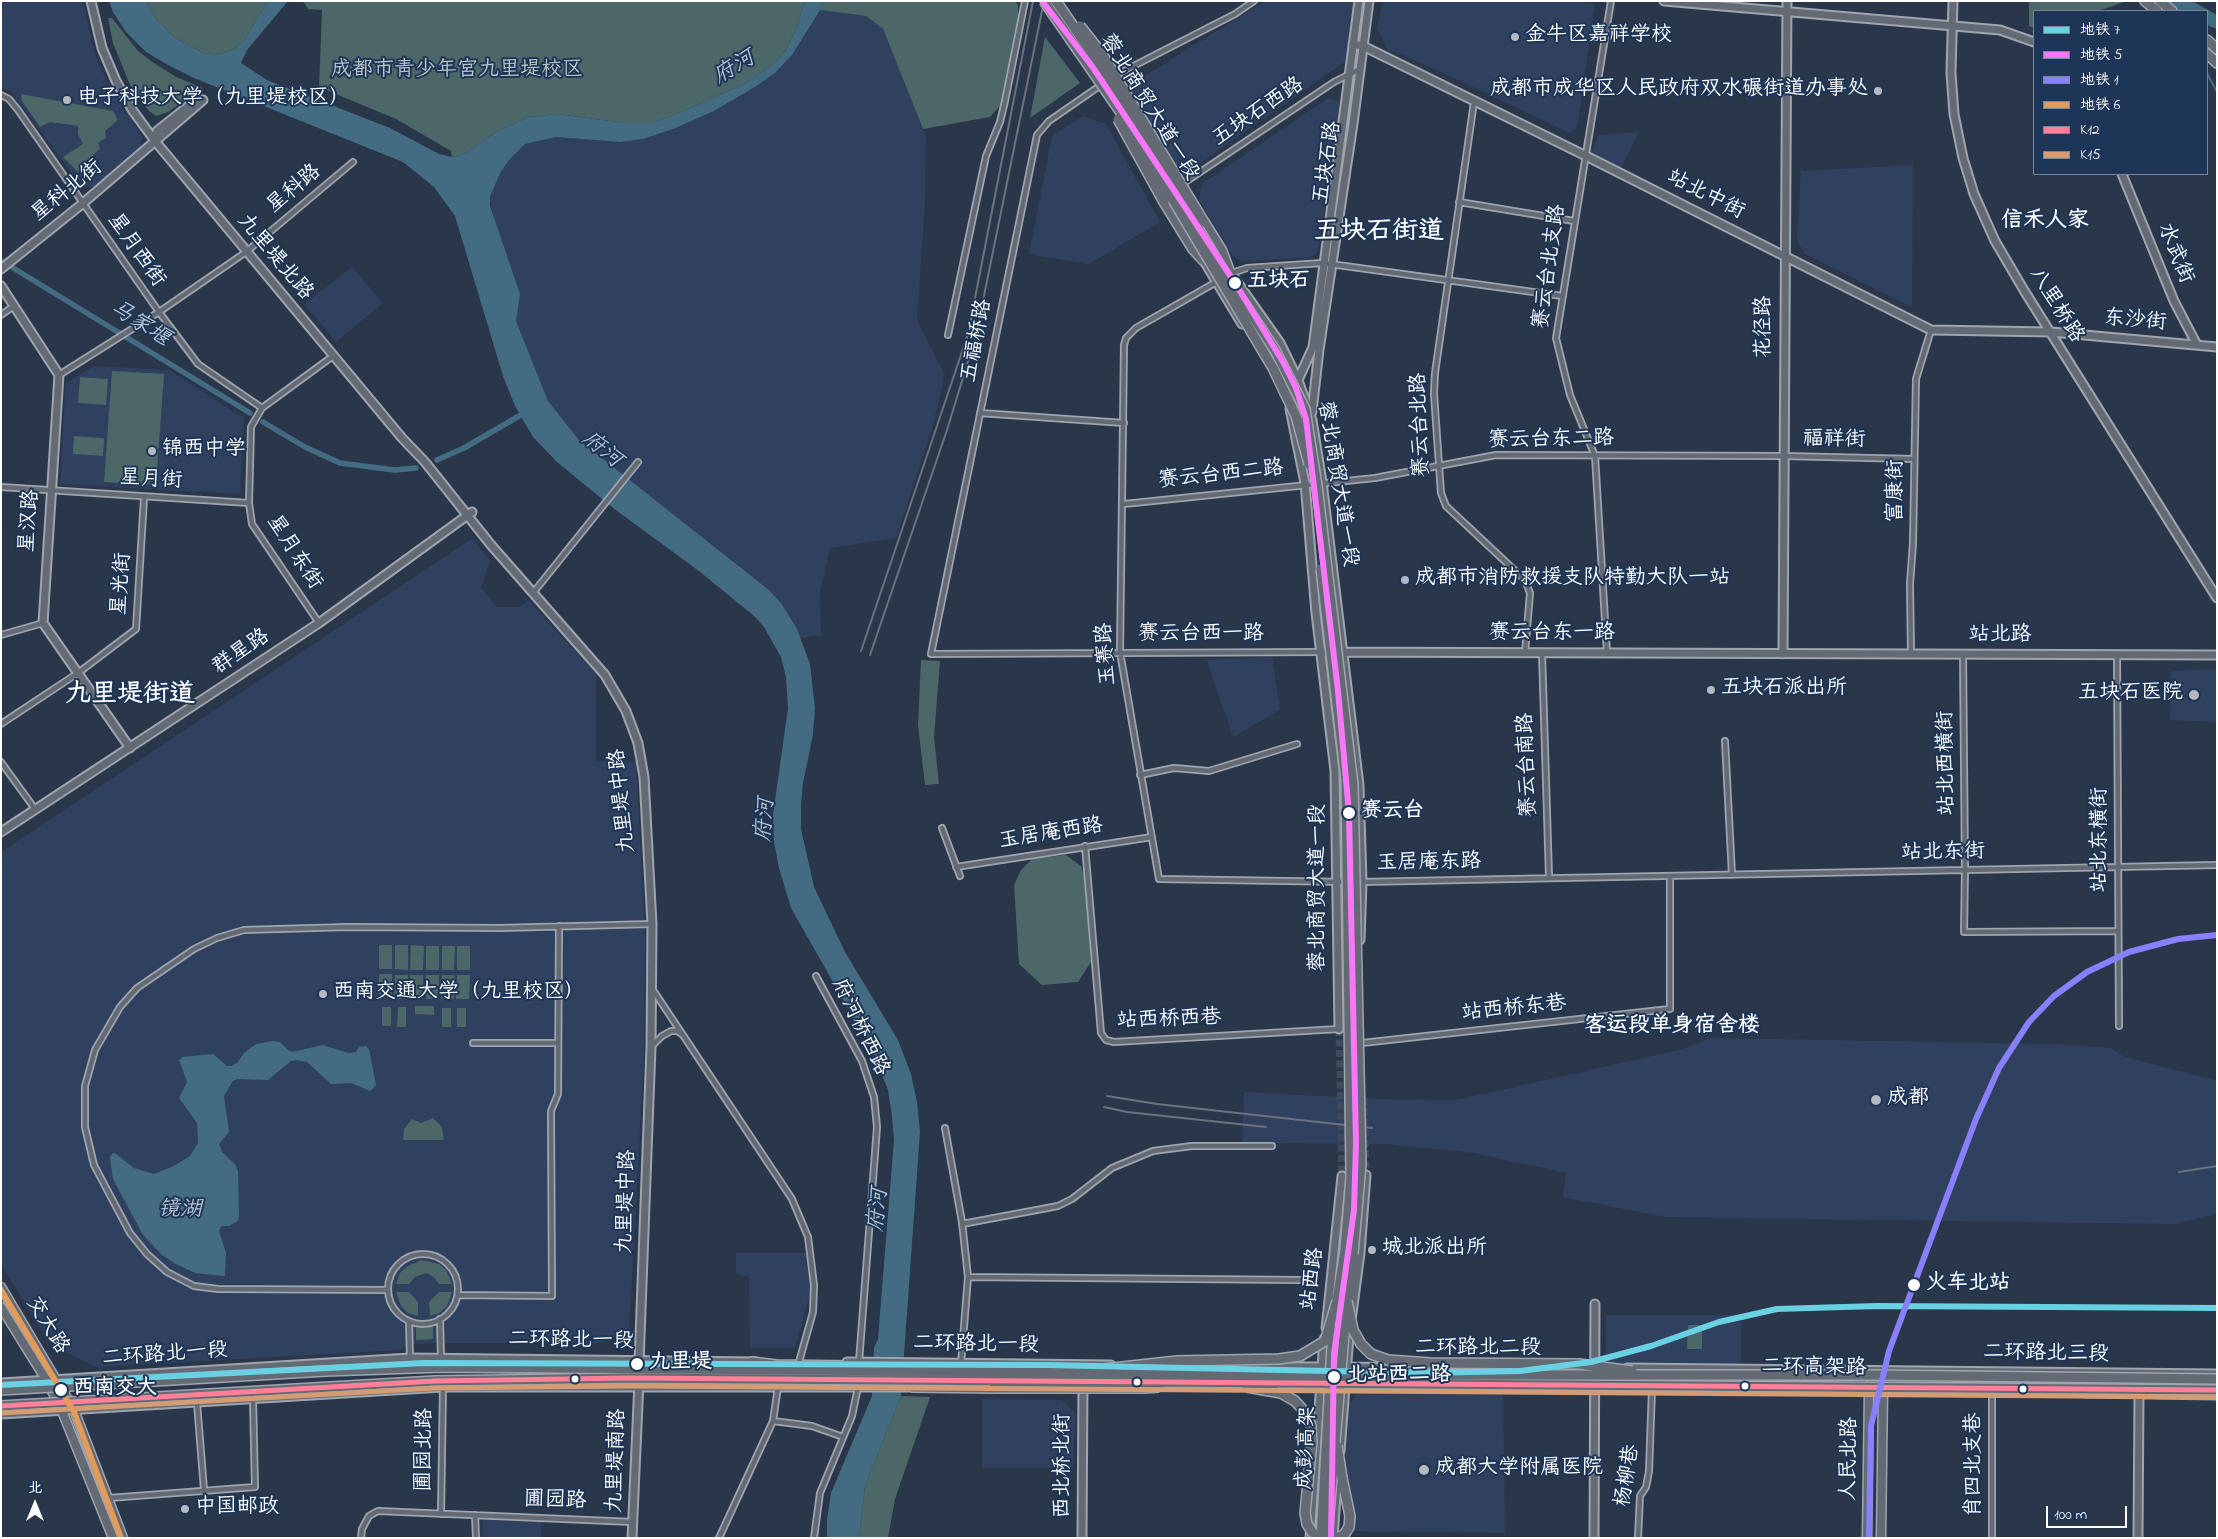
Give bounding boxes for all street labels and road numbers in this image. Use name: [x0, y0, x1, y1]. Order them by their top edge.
street label: 蓉北商贸大道一段: [1093, 30, 1203, 186]
street label: 五块石西路: [1208, 73, 1310, 153]
street label: 五块石路: [1310, 120, 1348, 206]
street label: 星科北街: [27, 156, 109, 228]
street label: 星科路: [263, 160, 327, 220]
street label: 站北中街: [1662, 166, 1748, 226]
street label: 赛云台北支路: [1530, 203, 1572, 331]
street label: 星月西街: [101, 209, 169, 293]
street label: 九里堤北路: [231, 210, 317, 306]
street label: 水武街: [2151, 220, 2197, 288]
street label: 八里桥路: [2022, 264, 2088, 348]
street label: 花径路: [1753, 296, 1779, 358]
street label: 五福桥路: [958, 297, 998, 385]
street label: 东沙街: [2103, 307, 2167, 337]
street label: 赛云台北路: [1408, 372, 1436, 478]
street label: 蓉北商贸大道一段: [1310, 399, 1362, 569]
street label: 赛云台东二路: [1488, 427, 1614, 455]
street label: 福祥街: [1802, 428, 1866, 454]
street label: 赛云台西二路: [1157, 457, 1285, 495]
street label: 富康街: [1885, 460, 1911, 522]
street label: 星月街: [119, 467, 183, 495]
street label: 星汉路: [16, 489, 46, 553]
street label: 星月东街: [260, 511, 326, 595]
street label: 星光街: [108, 552, 138, 616]
street label: 玉赛路: [1093, 622, 1123, 686]
street label: 赛云台东一路: [1489, 622, 1615, 648]
street label: 赛云台西一路: [1138, 623, 1264, 649]
street label: 站北路: [1969, 624, 2031, 650]
street label: 群星路: [209, 625, 275, 681]
street label: 站北西横街: [1934, 710, 1962, 816]
street label: 赛云台南路: [1515, 712, 1543, 818]
street label: 九里堤中路: [606, 747, 642, 855]
street label: 站北东横街: [2089, 788, 2115, 892]
street label: 蓉北商贸大道一段: [1307, 804, 1333, 972]
street label: 玉居庵西路: [997, 814, 1105, 856]
street label: 站北东街: [1901, 841, 1985, 867]
street label: 玉居庵东路: [1376, 850, 1482, 878]
street label: 府河桥西路: [825, 975, 893, 1081]
street label: 站西桥东巷: [1460, 992, 1568, 1028]
street label: 站西桥西巷: [1116, 1007, 1222, 1035]
street label: 九里堤中路: [614, 1149, 642, 1255]
street label: 站西路: [1298, 1246, 1330, 1312]
street label: 交大路: [19, 1293, 73, 1359]
street label: 二环路北一段: [508, 1328, 634, 1356]
street label: 二环路北一段: [913, 1332, 1039, 1360]
street label: 二环路北二段: [1415, 1337, 1541, 1363]
street label: 二环路北一段: [101, 1339, 229, 1373]
street label: 二环路北三段: [1983, 1341, 2109, 1369]
street label: 二环高架路: [1761, 1355, 1867, 1383]
street label: 成彭高架: [1293, 1405, 1323, 1491]
street label: 圃园北路: [413, 1408, 439, 1492]
street label: 九里堤南路: [604, 1408, 632, 1514]
street label: 肖四北支巷: [1963, 1413, 1989, 1517]
street label: 西北桥北街: [1052, 1414, 1078, 1518]
street label: 人民北路: [1838, 1417, 1864, 1501]
street label: 杨柳巷: [1612, 1443, 1646, 1509]
street label: 圃园路: [523, 1488, 587, 1516]

